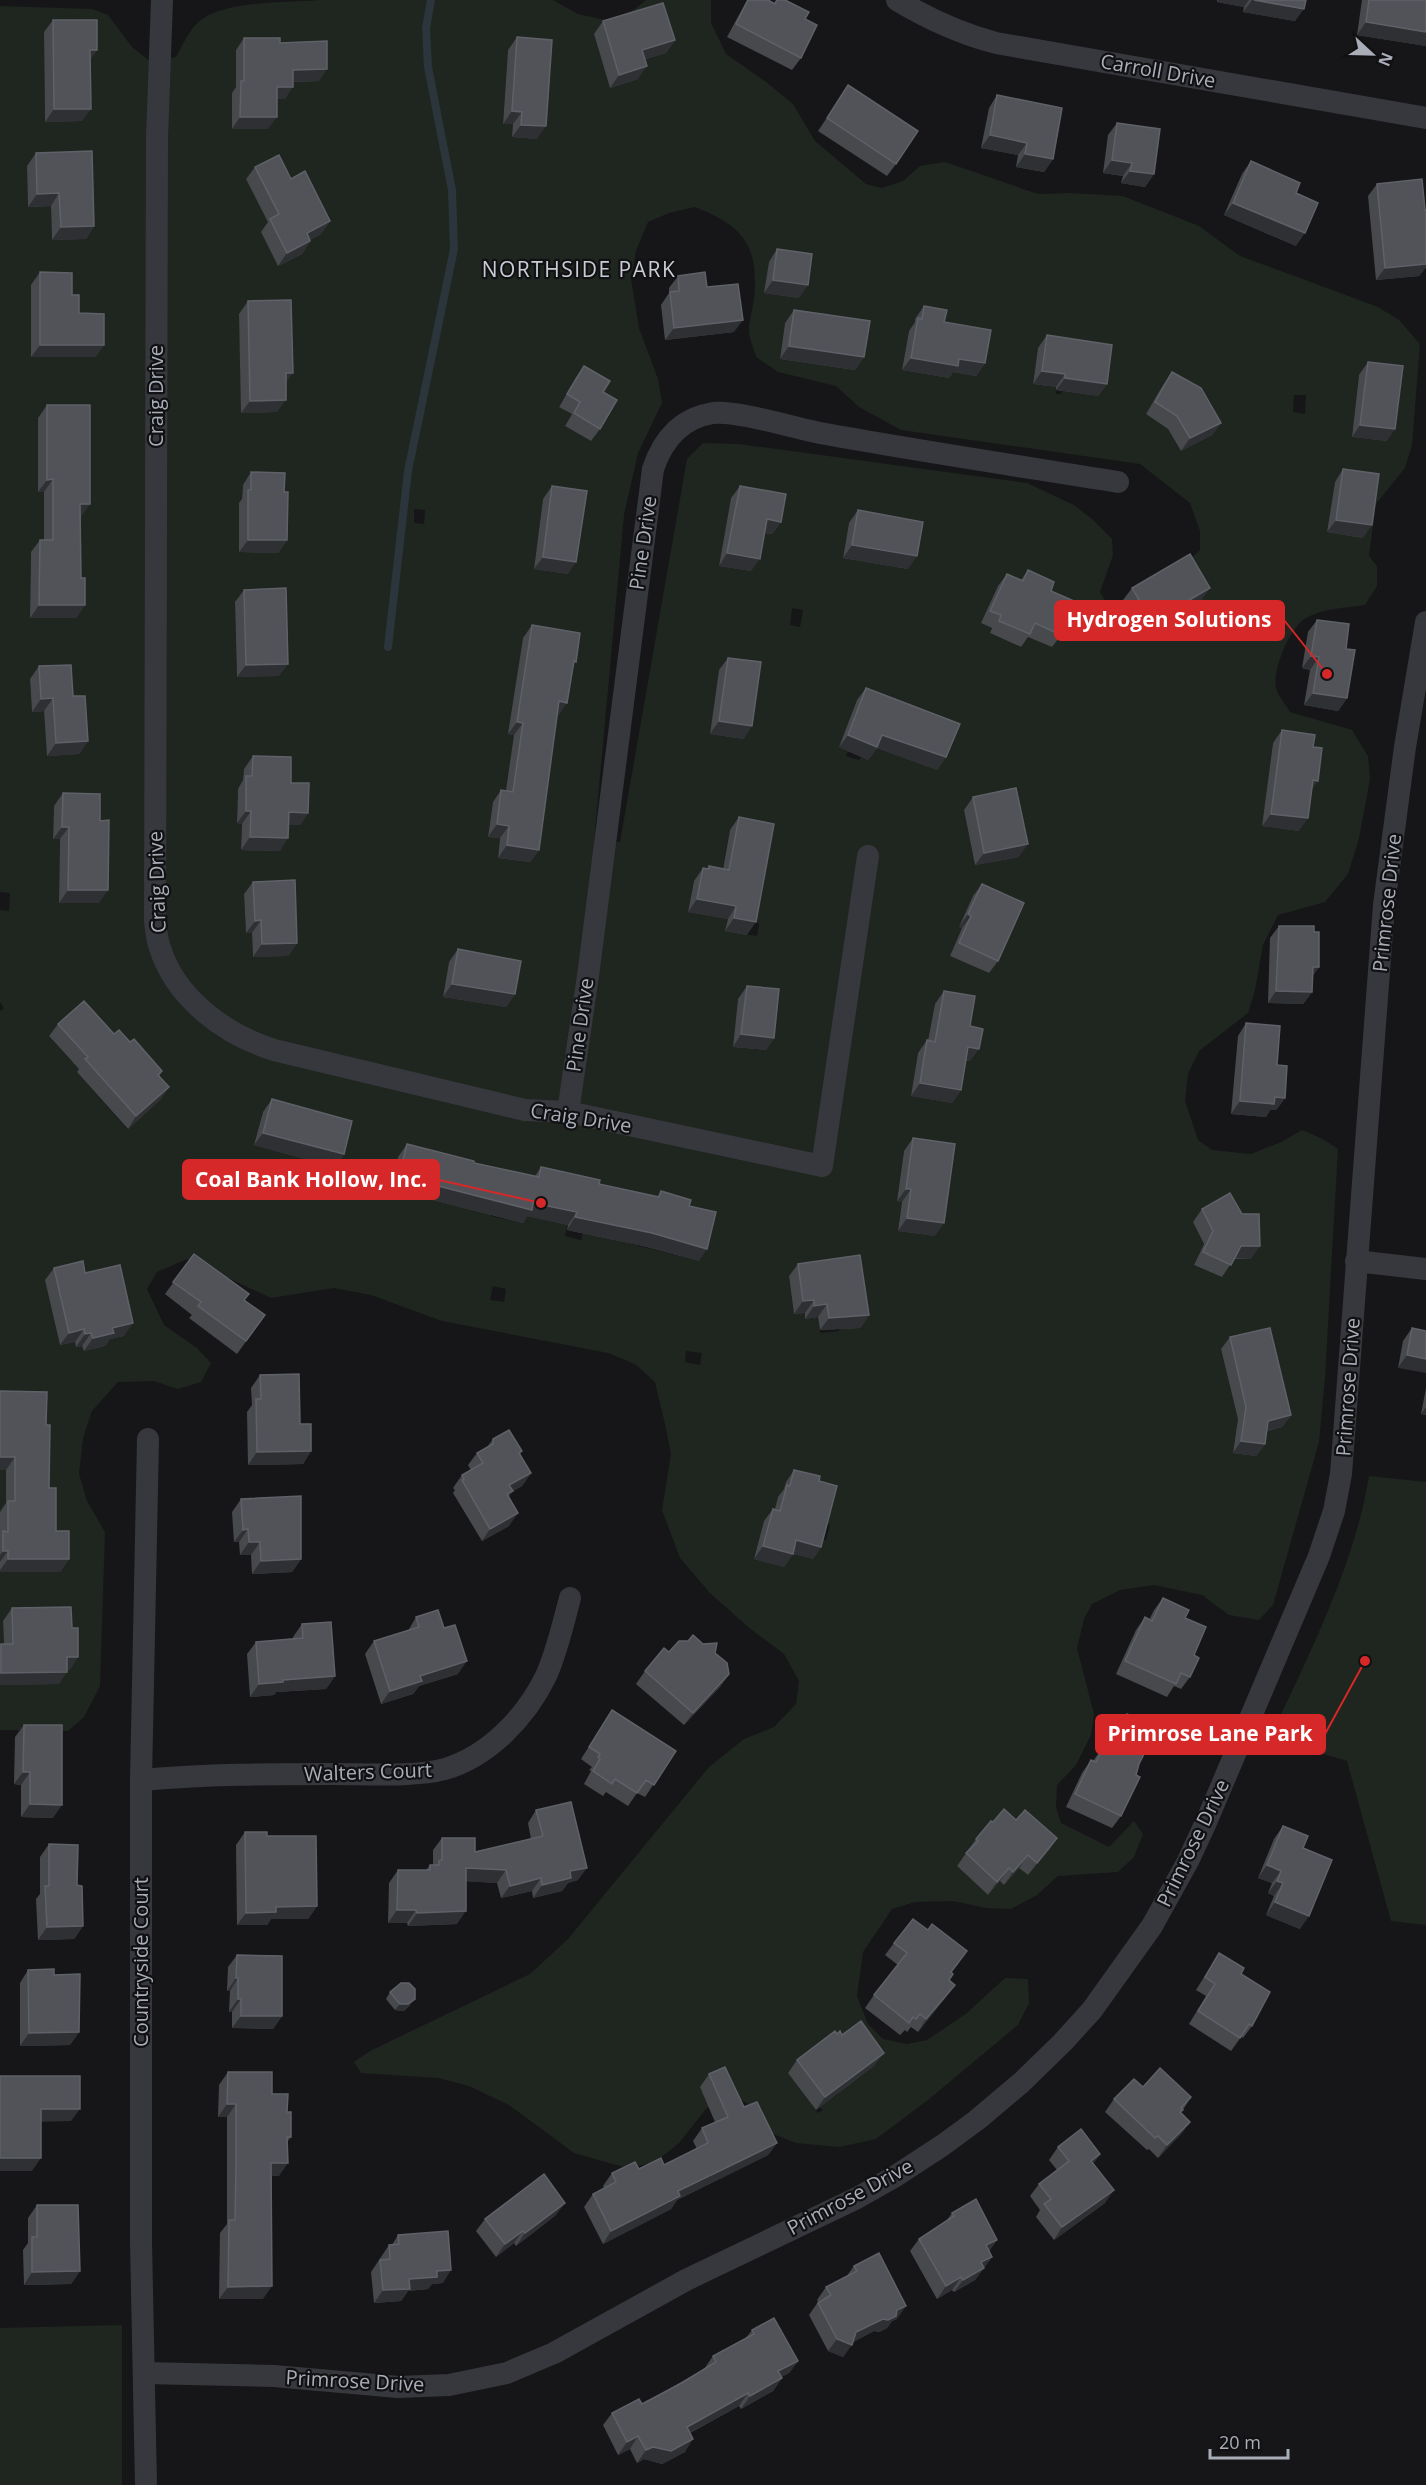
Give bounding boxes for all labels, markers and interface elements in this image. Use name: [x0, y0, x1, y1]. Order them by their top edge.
north arrow: [1342, 24, 1402, 84]
street label: Carroll Drive: [1098, 47, 1218, 94]
text: N: [1373, 49, 1399, 70]
district label: NORTHSIDE PARK: [482, 255, 676, 283]
street label: Craig Drive: [142, 345, 169, 447]
street label: Pine Drive: [623, 494, 662, 592]
callout: Hydrogen Solutions: [1055, 601, 1284, 640]
text: Hydrogen Solutions: [1067, 605, 1271, 633]
street label: Craig Drive: [141, 831, 172, 933]
street label: Primrose Drive: [1366, 832, 1407, 973]
street label: Pine Drive: [560, 976, 599, 1074]
street label: Craig Drive: [529, 1096, 634, 1139]
callout: Coal Bank Hollow, Inc.: [183, 1160, 439, 1199]
text: Coal Bank Hollow, Inc.: [195, 1165, 427, 1193]
street label: Primrose Drive: [1329, 1317, 1366, 1457]
callout: Primrose Lane Park: [1096, 1715, 1325, 1754]
text: Primrose Lane Park: [1107, 1719, 1314, 1747]
street label: Walters Court: [304, 1756, 432, 1787]
street label: Primrose Drive: [1150, 1774, 1235, 1911]
street label: Countryside Court: [127, 1877, 154, 2047]
street label: Primrose Drive: [782, 2152, 917, 2241]
street label: Primrose Drive: [285, 2363, 425, 2398]
scale bar: [1210, 2422, 1288, 2460]
text: 20 m: [1219, 2430, 1261, 2454]

